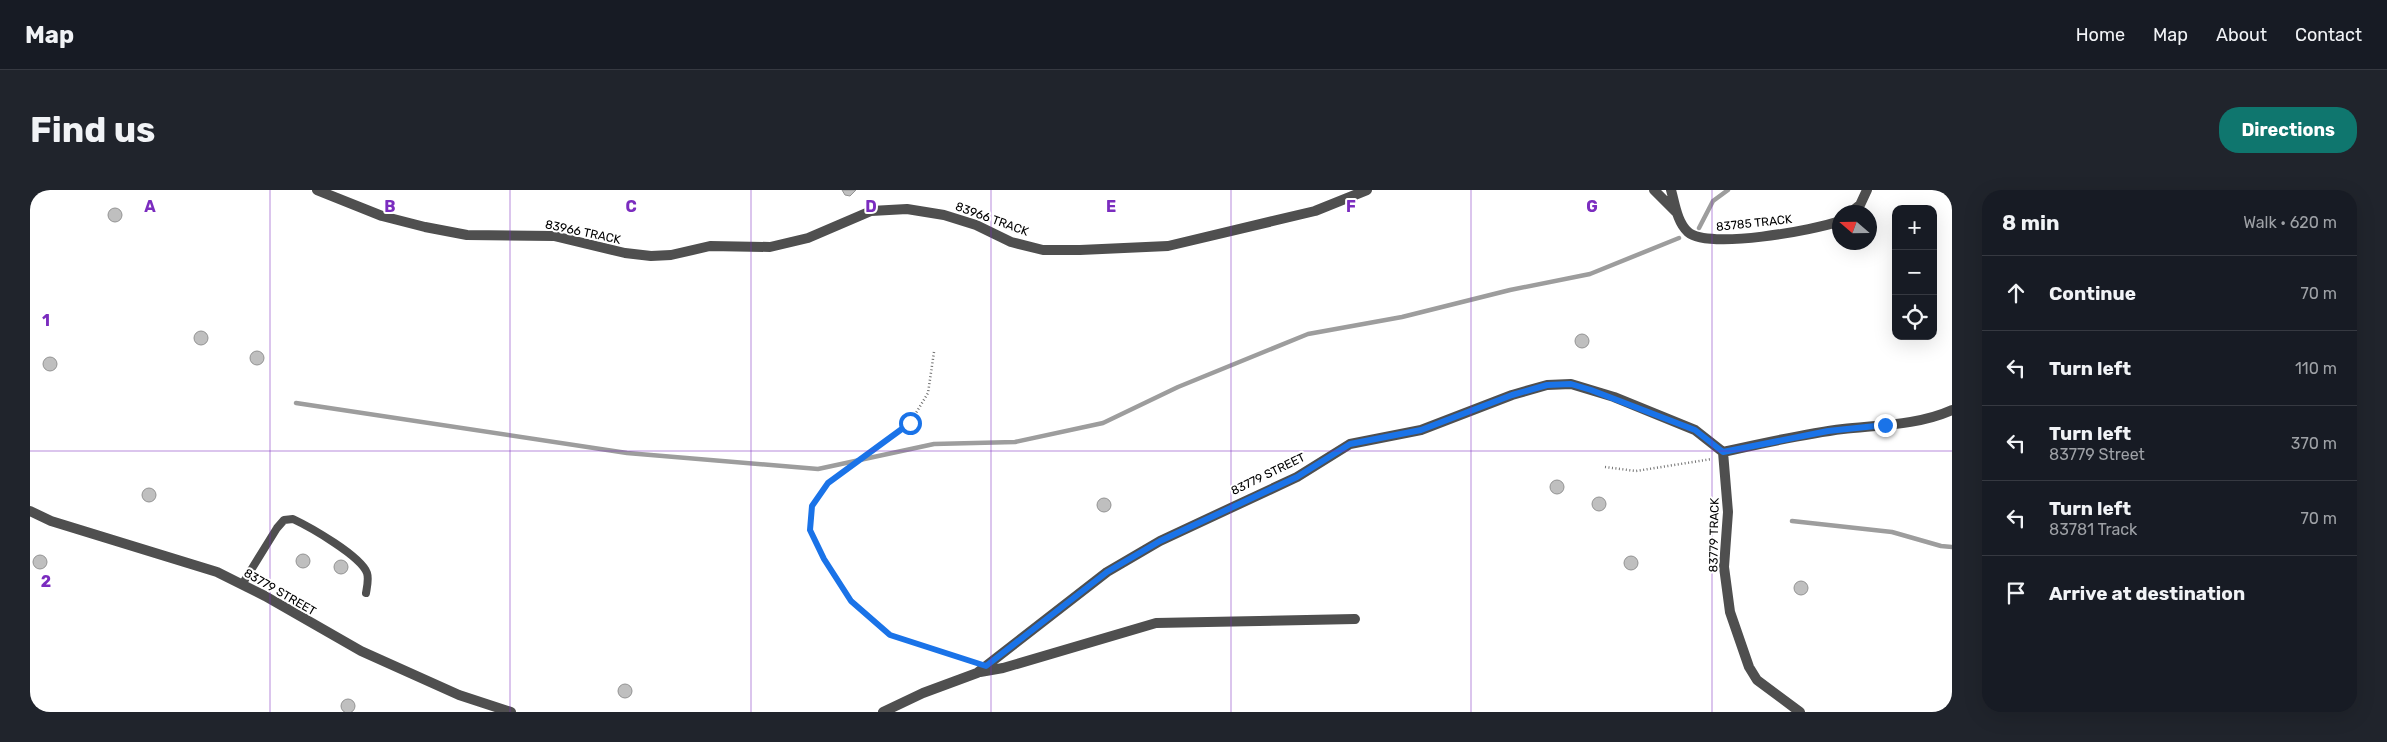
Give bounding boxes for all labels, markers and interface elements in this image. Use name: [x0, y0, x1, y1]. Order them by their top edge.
text: Map: [25, 21, 74, 49]
text: Home: [2076, 24, 2125, 46]
text: Map: [2153, 24, 2188, 46]
text: About: [2216, 24, 2267, 46]
text: Contact: [2295, 24, 2362, 46]
button: Directions: [2219, 107, 2357, 153]
text: Find us: [30, 109, 155, 151]
text: A: [144, 197, 156, 216]
text: B: [384, 197, 396, 216]
text: C: [625, 197, 637, 216]
text: D: [865, 197, 877, 216]
text: E: [1106, 197, 1116, 216]
text: F: [1346, 197, 1356, 216]
text: G: [1586, 197, 1598, 216]
street label: 83966 TRACK: [953, 199, 1031, 239]
north arrow: [1832, 205, 1877, 250]
map controls: [1892, 205, 1937, 340]
button: +: [1892, 205, 1937, 250]
text: 8 min: [2002, 210, 2059, 235]
street label: 83785 TRACK: [1715, 212, 1793, 234]
text: Walk · 620 m: [2243, 213, 2337, 232]
street label: 83966 TRACK: [544, 217, 623, 247]
button: −: [1892, 250, 1937, 295]
icon: ahead: [2002, 279, 2030, 307]
text: Continue: [2049, 282, 2136, 305]
text: 70 m: [2300, 284, 2337, 303]
button: locate: [1892, 295, 1937, 340]
text: 1: [42, 311, 50, 330]
icon: left: [2002, 354, 2030, 382]
text: Turn left: [2049, 357, 2131, 380]
text: 110 m: [2295, 359, 2337, 378]
route start: [899, 412, 922, 435]
route end: [1874, 414, 1897, 437]
text: Turn left: [2049, 422, 2131, 445]
icon: left: [2002, 429, 2030, 457]
text: 370 m: [2291, 434, 2337, 453]
text: 83779 Street: [2049, 445, 2145, 464]
street label: 83779 STREET: [1229, 450, 1307, 498]
street label: 83779 TRACK: [1706, 497, 1722, 573]
text: Turn left: [2049, 497, 2131, 520]
icon: left: [2002, 504, 2030, 532]
text: 70 m: [2300, 509, 2337, 528]
text: 83781 Track: [2049, 520, 2137, 539]
street label: 83779 STREET: [241, 566, 319, 618]
text: 2: [41, 572, 51, 591]
icon: arrive: [2002, 579, 2030, 607]
text: Arrive at destination: [2049, 582, 2245, 605]

